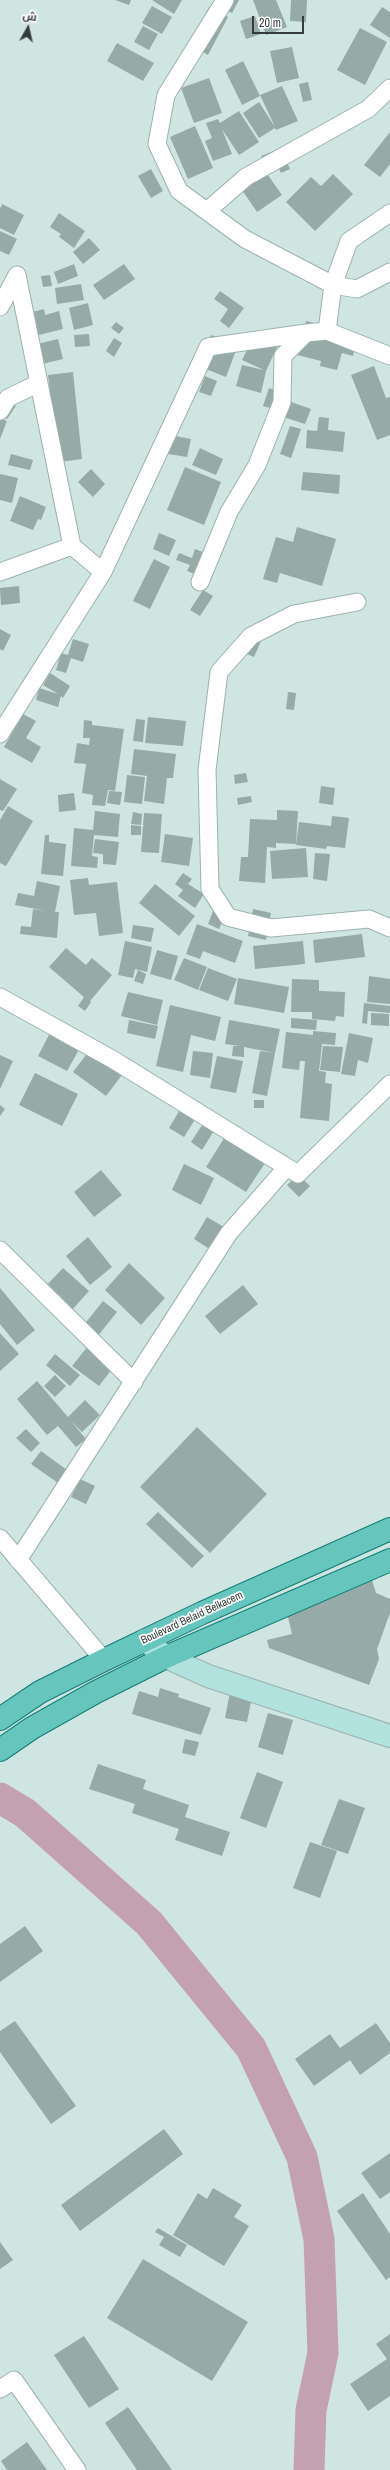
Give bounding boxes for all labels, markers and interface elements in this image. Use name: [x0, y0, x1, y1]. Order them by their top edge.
north arrow: [8, 8, 48, 48]
text: ش: [22, 8, 38, 24]
scale bar: [254, 8, 306, 34]
text: 20 m: [259, 15, 281, 31]
street label: Boulevard Belaid Belkacem: [139, 1589, 245, 1647]

